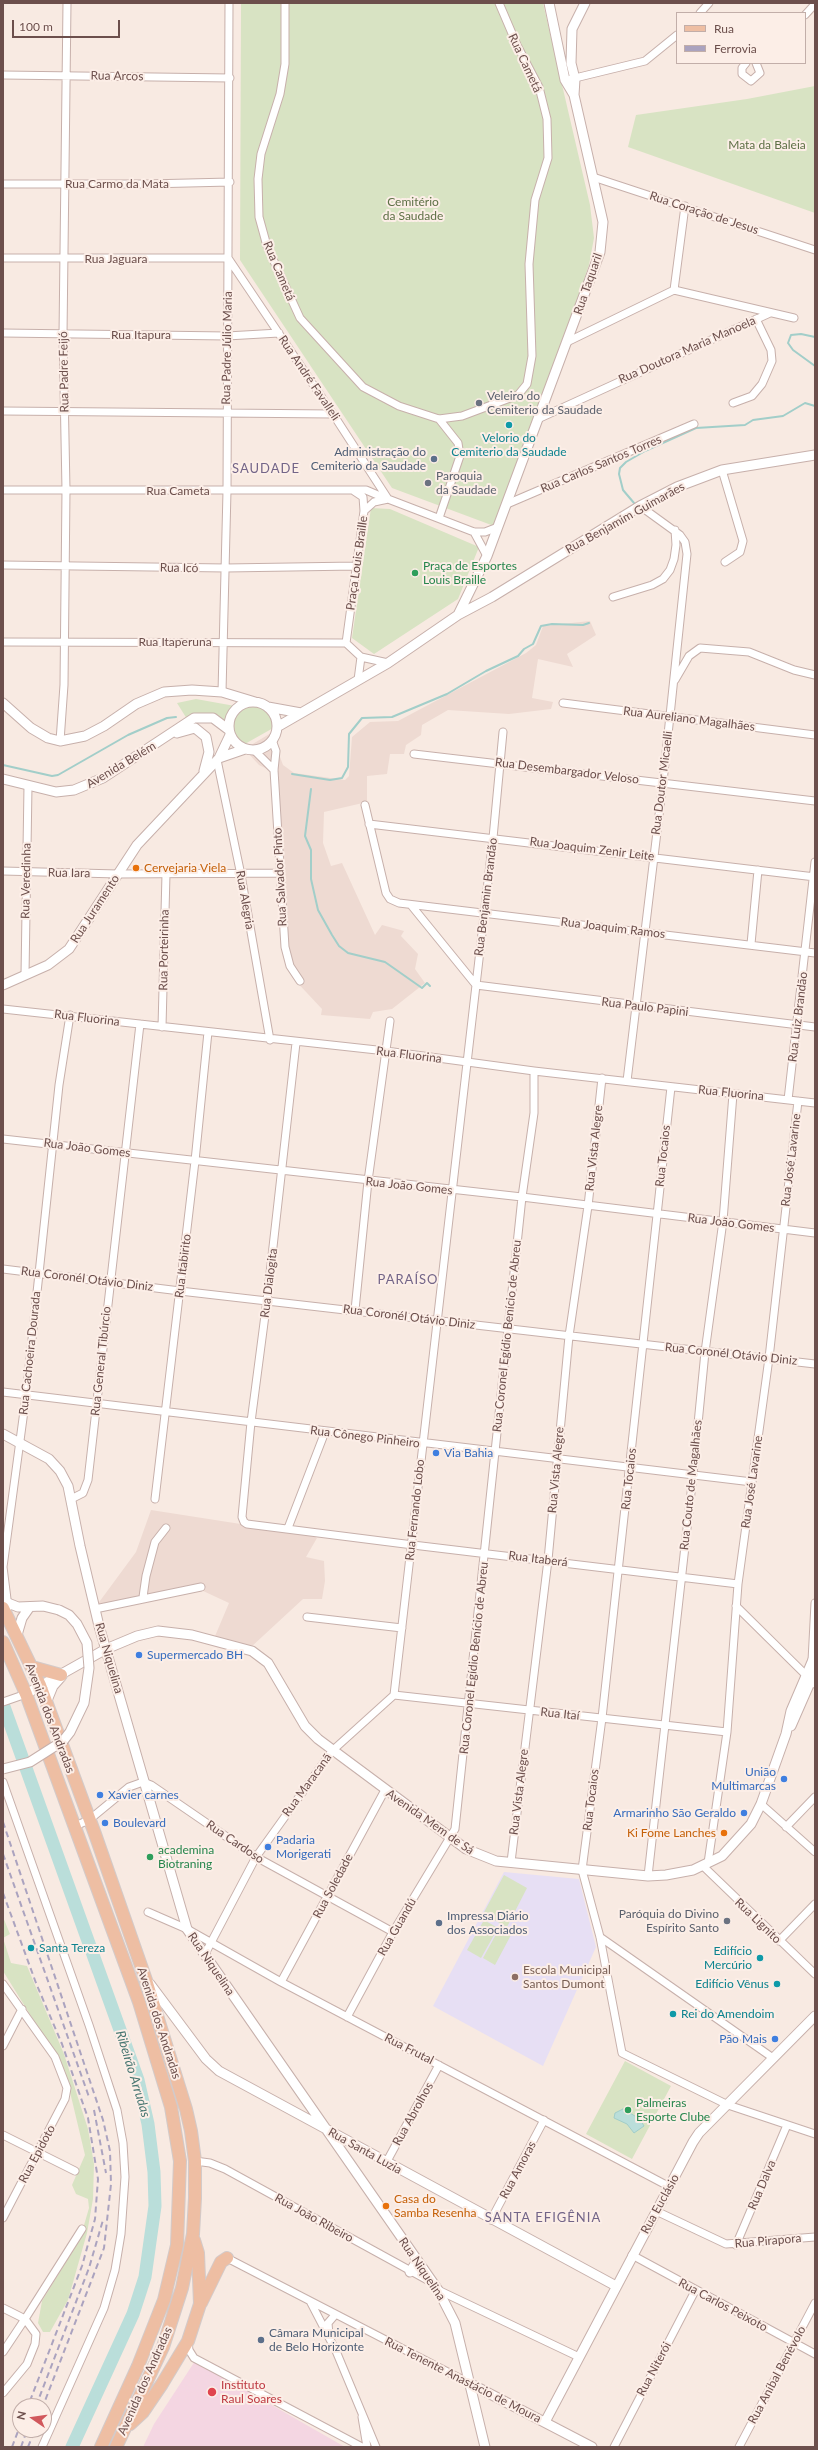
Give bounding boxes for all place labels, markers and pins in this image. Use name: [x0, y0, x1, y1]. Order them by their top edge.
place label: Veleiro do Cemiterio da Saudade: [487, 389, 602, 417]
marker: Veleiro do Cemiterio da Saudade: [474, 398, 484, 408]
marker: Velorio do Cemiterio da Saudade: [504, 420, 514, 430]
place label: Velorio do Cemiterio da Saudade: [451, 431, 567, 459]
place label: Administração do Cemiterio da Saudade: [311, 445, 426, 473]
marker: Administração do Cemiterio da Saudade: [429, 454, 439, 464]
place label: Paroquia da Saudade: [436, 469, 497, 497]
marker: Paroquia da Saudade: [423, 478, 433, 488]
place label: Praça de Esportes Louis Braille: [423, 559, 517, 587]
marker: Praça de Esportes Louis Braille: [410, 568, 420, 578]
place label: Cervejaria Viela: [144, 861, 226, 875]
marker: Cervejaria Viela: [131, 863, 141, 873]
place label: Via Bahia: [444, 1446, 493, 1460]
marker: Via Bahia: [431, 1448, 441, 1458]
place label: Supermercado BH: [147, 1648, 243, 1662]
marker: Supermercado BH: [134, 1650, 144, 1660]
place label: União Multimarcas: [711, 1765, 776, 1793]
marker: União Multimarcas: [779, 1774, 789, 1784]
place label: Xavier carnes: [108, 1788, 179, 1802]
marker: Xavier carnes: [95, 1790, 105, 1800]
place label: Armarinho São Geraldo: [613, 1806, 736, 1820]
marker: Armarinho São Geraldo: [739, 1808, 749, 1818]
place label: Boulevard: [113, 1816, 166, 1830]
marker: Boulevard: [100, 1818, 110, 1828]
place label: Ki Fome Lanches: [627, 1826, 716, 1840]
marker: Ki Fome Lanches: [719, 1828, 729, 1838]
place label: Padaria Morigerati: [276, 1833, 331, 1861]
marker: Padaria Morigerati: [263, 1842, 273, 1852]
place label: academina Biotraning: [158, 1843, 214, 1871]
marker: academina Biotraning: [145, 1852, 155, 1862]
place label: Paróquia do Divino Espírito Santo: [619, 1907, 719, 1935]
place label: Impressa Diário dos Associados: [447, 1909, 529, 1937]
marker: Paróquia do Divino Espírito Santo: [722, 1916, 732, 1926]
marker: Impressa Diário dos Associados: [434, 1918, 444, 1928]
place label: Santa Tereza: [39, 1941, 105, 1955]
marker: Santa Tereza: [26, 1943, 36, 1953]
place label: Edifício Mercúrio: [704, 1944, 752, 1972]
marker: Edifício Mercúrio: [755, 1953, 765, 1963]
place label: Escola Municipal Santos Dumont: [523, 1963, 611, 1991]
marker: Escola Municipal Santos Dumont: [510, 1972, 520, 1982]
place label: Edifício Vênus: [695, 1977, 769, 1991]
marker: Edifício Vênus: [772, 1979, 782, 1989]
place label: Rei do Amendoim: [681, 2007, 774, 2021]
marker: Rei do Amendoim: [668, 2009, 678, 2019]
place label: Pão Mais: [719, 2032, 767, 2046]
marker: Pão Mais: [770, 2034, 780, 2044]
place label: Palmeiras Esporte Clube: [636, 2096, 710, 2124]
marker: Palmeiras Esporte Clube: [623, 2105, 633, 2115]
place label: Casa do Samba Resenha: [394, 2192, 476, 2220]
marker: Casa do Samba Resenha: [381, 2201, 391, 2211]
place label: Câmara Municipal de Belo Horizonte: [269, 2326, 364, 2354]
marker: Câmara Municipal de Belo Horizonte: [256, 2335, 266, 2345]
place label: Instituto Raul Soares: [221, 2378, 282, 2406]
marker: Instituto Raul Soares: [206, 2386, 218, 2398]

